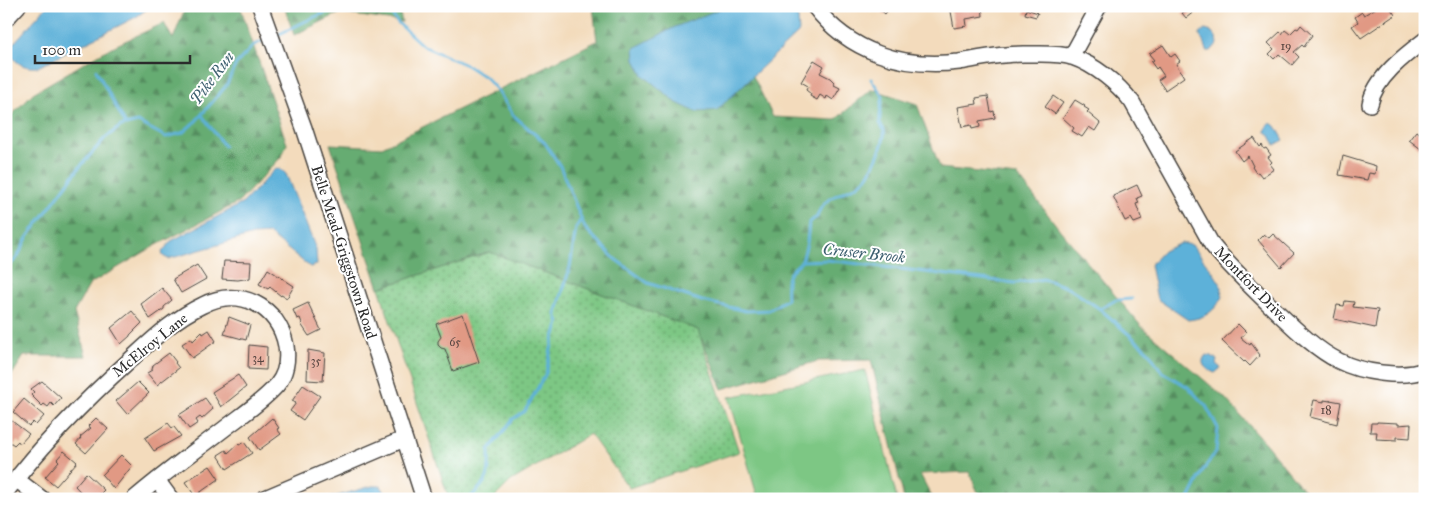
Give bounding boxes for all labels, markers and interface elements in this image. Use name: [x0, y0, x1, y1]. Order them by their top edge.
scale bar: [35, 32, 190, 64]
house number: 19: [1280, 39, 1292, 53]
text: 100 m: [42, 41, 82, 59]
water label: Pike Run: [186, 47, 238, 108]
street label: Belle Mead-Griggstown Road: [307, 163, 381, 342]
water label: Cruser Brook: [822, 239, 906, 267]
street label: Montfort Drive: [1211, 243, 1291, 325]
street label: McElroy Lane: [109, 309, 191, 381]
house number: 65: [449, 335, 461, 349]
house number: 34: [252, 351, 264, 365]
house number: 35: [311, 354, 322, 368]
house number: 18: [1320, 403, 1332, 417]

